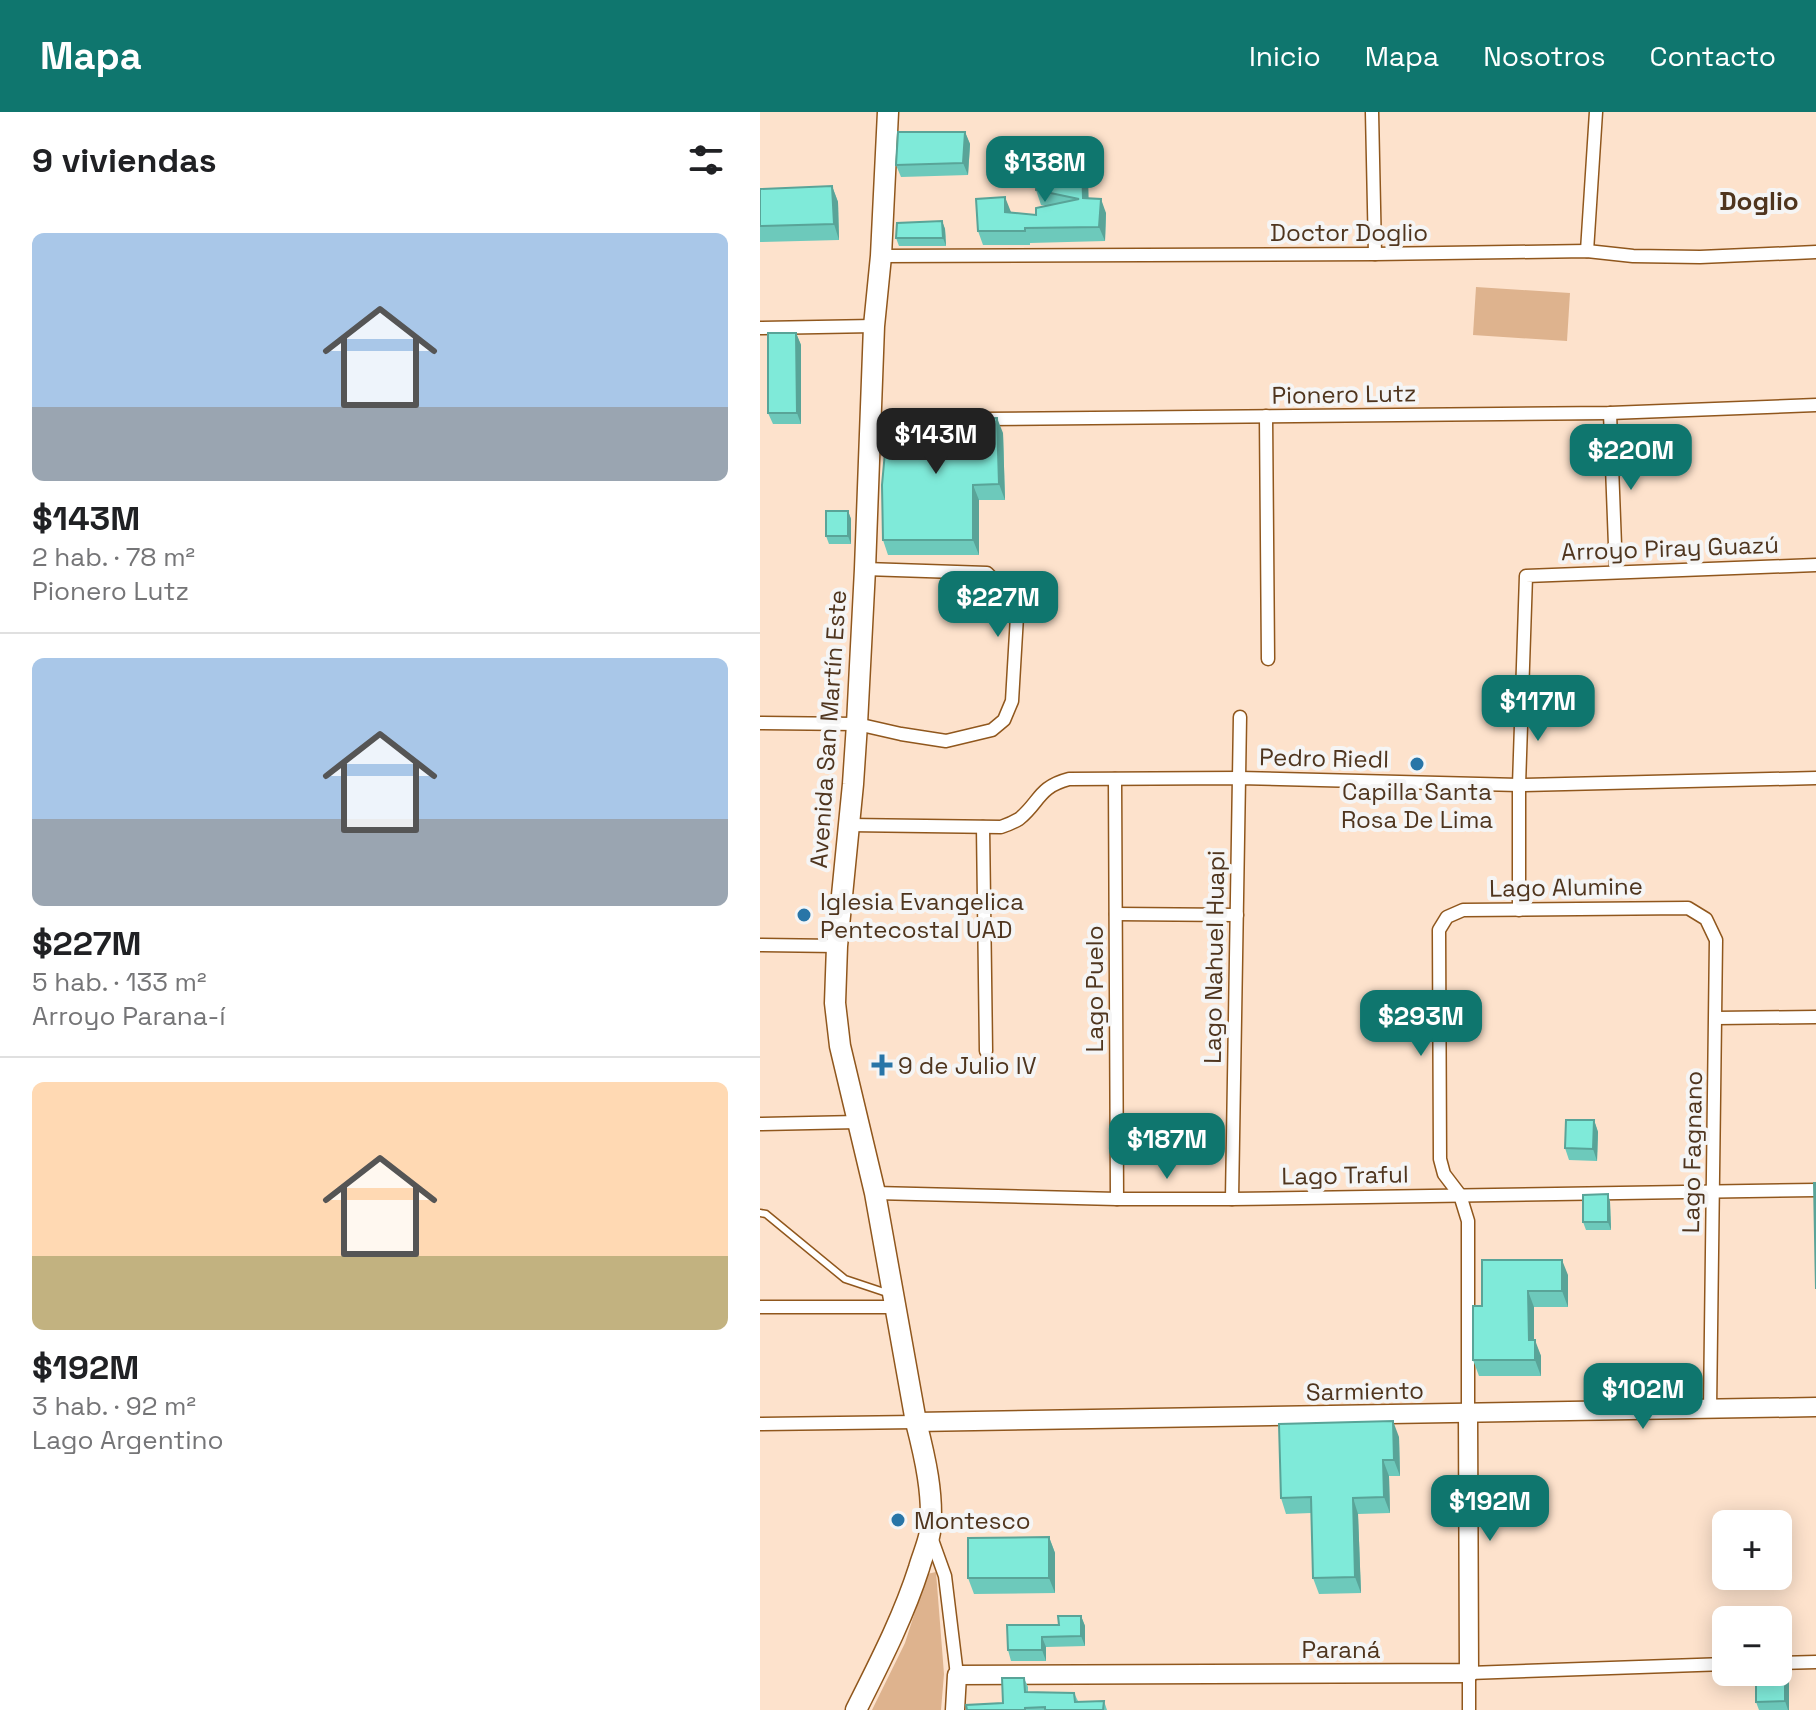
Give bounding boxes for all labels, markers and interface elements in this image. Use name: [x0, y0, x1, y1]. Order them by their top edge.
text: Mapa: [40, 32, 142, 80]
text: Inicio: [1249, 38, 1321, 74]
text: Mapa: [1365, 38, 1439, 74]
text: Nosotros: [1483, 38, 1606, 74]
text: Contacto: [1650, 38, 1776, 74]
pin: $138M: [989, 136, 1101, 204]
icon: filters: [684, 138, 728, 182]
text: 9 viviendas: [32, 139, 217, 182]
text: $138M: [1004, 145, 1086, 179]
district label: Doglio: [1719, 184, 1799, 218]
street label: Doctor Doglio: [1270, 217, 1428, 248]
icon: home: [308, 285, 452, 429]
street label: Pionero Lutz: [1271, 377, 1417, 411]
pin: $143M: [880, 408, 992, 476]
text: $143M: [895, 417, 977, 451]
pin: $220M: [1575, 424, 1687, 492]
text: $220M: [1588, 433, 1674, 467]
text: $143M: [32, 497, 140, 540]
street label: Arroyo Piray Guazú: [1560, 529, 1780, 567]
text: 2 hab. · 78 m²: [32, 540, 195, 574]
pin: $227M: [942, 571, 1054, 639]
text: Pionero Lutz: [32, 574, 189, 608]
text: $227M: [956, 580, 1040, 614]
street label: Avenida San Martín Este: [803, 589, 853, 869]
pin: $117M: [1482, 675, 1594, 743]
text: $117M: [1500, 684, 1576, 718]
icon: home: [308, 710, 452, 854]
street label: Pedro Riedl: [1259, 741, 1389, 775]
marker: Capilla Santa Rosa De Lima: [1408, 755, 1426, 773]
place label: Capilla Santa Rosa De Lima: [1341, 776, 1493, 835]
street label: Lago Nahuel Huapi: [1197, 850, 1231, 1064]
street label: Lago Alumine: [1489, 870, 1643, 904]
place label: Iglesia Evangelica Pentecostal UAD: [820, 886, 1024, 945]
marker: Iglesia Evangelica Pentecostal UAD: [795, 906, 813, 924]
text: $227M: [32, 922, 141, 965]
street label: Lago Puelo: [1079, 925, 1110, 1053]
text: 5 hab. · 133 m²: [32, 965, 206, 999]
pin: $293M: [1365, 990, 1477, 1058]
text: Arroyo Parana-í: [32, 999, 226, 1033]
text: $293M: [1378, 999, 1464, 1033]
place label: 9 de Julio IV: [898, 1050, 1037, 1081]
marker: 9 de Julio IV: [873, 1056, 891, 1074]
street label: Lago Fagnano: [1675, 1070, 1709, 1234]
pin: $187M: [1111, 1113, 1223, 1181]
text: $187M: [1127, 1122, 1207, 1156]
icon: home: [308, 1134, 452, 1278]
street label: Lago Traful: [1281, 1158, 1409, 1192]
text: $192M: [32, 1346, 139, 1389]
pin: $102M: [1587, 1363, 1699, 1431]
text: $102M: [1602, 1372, 1684, 1406]
street label: Sarmiento: [1306, 1374, 1424, 1408]
text: 3 hab. · 92 m²: [32, 1389, 196, 1423]
text: Lago Argentino: [32, 1423, 224, 1457]
pin: $192M: [1434, 1475, 1546, 1543]
text: $192M: [1449, 1484, 1531, 1518]
place label: Montesco: [914, 1505, 1031, 1536]
map controls: [1712, 1510, 1792, 1686]
button: +: [1712, 1510, 1792, 1590]
marker: Montesco: [889, 1511, 907, 1529]
button: −: [1712, 1606, 1792, 1686]
street label: Paraná: [1302, 1634, 1381, 1665]

